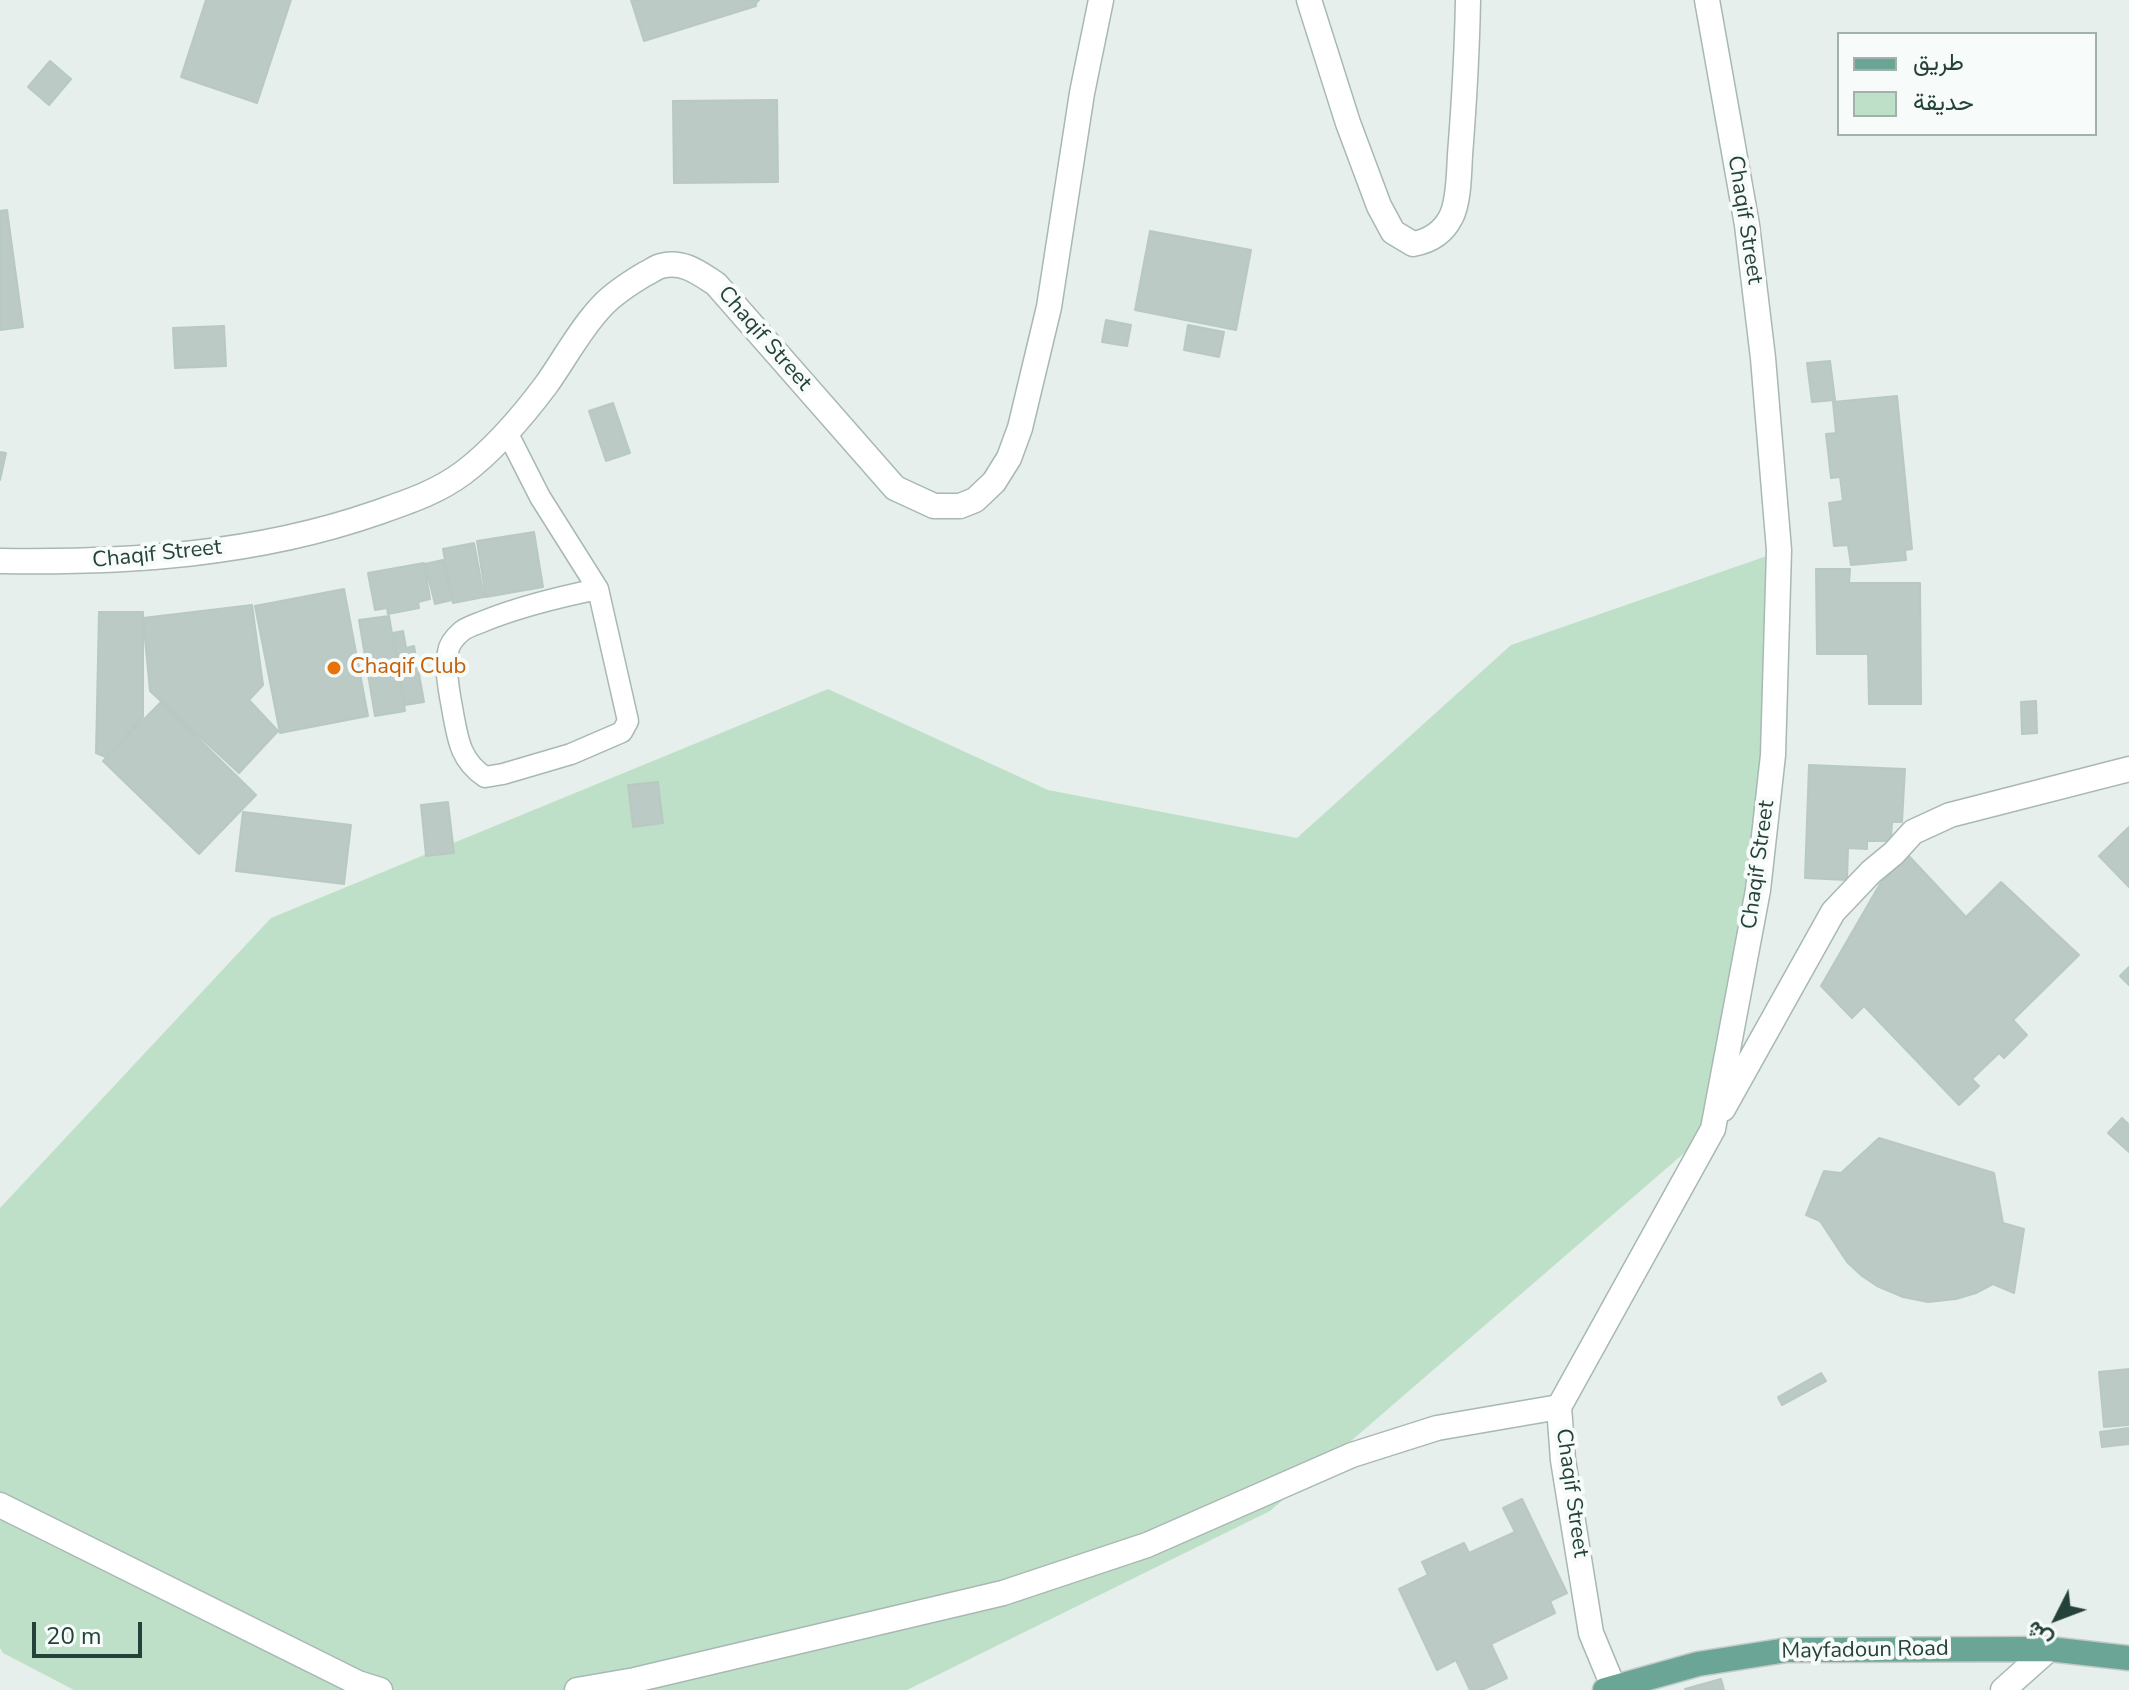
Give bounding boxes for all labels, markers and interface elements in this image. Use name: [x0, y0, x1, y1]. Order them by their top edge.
legend: [1837, 32, 2097, 136]
text: طريق: [1913, 46, 1964, 78]
text: حديقة: [1913, 86, 1974, 118]
street label: Chaqif Street: [1721, 154, 1767, 286]
street label: Chaqif Street: [711, 281, 817, 397]
street label: Chaqif Street: [91, 535, 223, 575]
place label: Chaqif Club: [350, 655, 466, 681]
marker: Chaqif Club: [325, 659, 343, 677]
street label: Chaqif Street: [1737, 799, 1781, 931]
street label: Chaqif Street: [1549, 1427, 1593, 1559]
north arrow: [2017, 1578, 2097, 1658]
scale bar: [36, 1606, 146, 1656]
text: ش: [2019, 1614, 2059, 1654]
text: 20 m: [46, 1620, 102, 1652]
street label: Mayfadoun Road: [1781, 1636, 1949, 1666]

